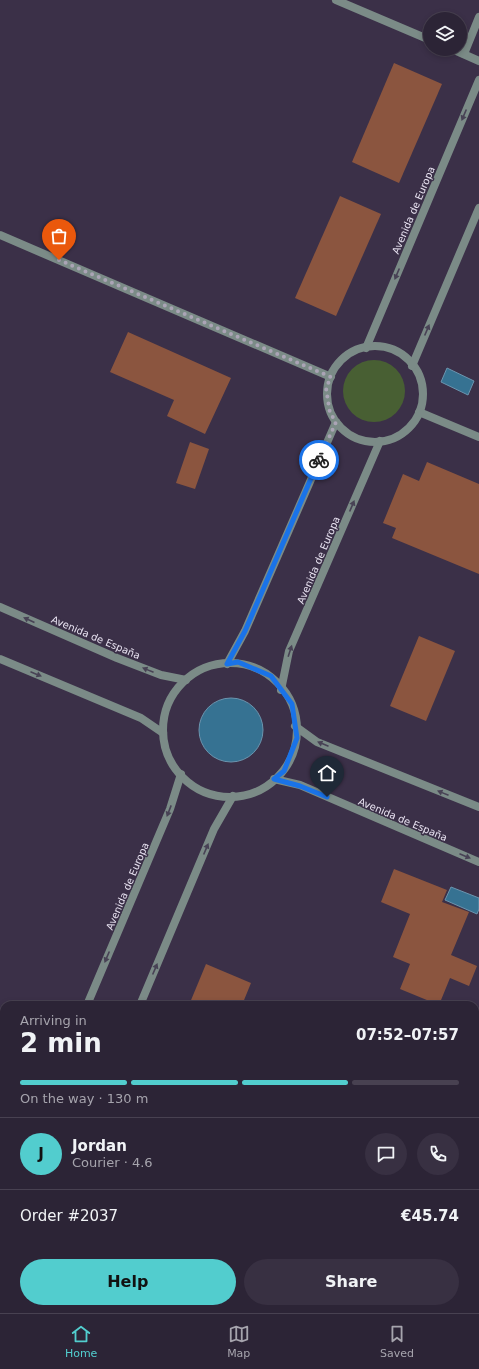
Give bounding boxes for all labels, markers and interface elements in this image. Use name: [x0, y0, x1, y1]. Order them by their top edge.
map controls: [423, 12, 467, 56]
button: layers: [423, 12, 467, 56]
one-way arrow: [460, 110, 466, 122]
street label: Avenida de Europa: [390, 165, 437, 256]
pin: [42, 219, 76, 260]
icon: bag: [48, 225, 70, 247]
one-way arrow: [393, 268, 399, 280]
one-way arrow: [425, 323, 431, 335]
courier: [299, 440, 339, 480]
icon: bike: [308, 449, 330, 471]
one-way arrow: [349, 501, 355, 512]
street label: Avenida de Europa: [295, 515, 342, 606]
street label: Avenida de España: [50, 614, 142, 661]
one-way arrow: [22, 616, 34, 622]
one-way arrow: [287, 645, 293, 657]
one-way arrow: [142, 667, 154, 673]
one-way arrow: [30, 671, 42, 677]
one-way arrow: [316, 740, 328, 746]
pin: [310, 756, 344, 797]
icon: home: [316, 762, 338, 784]
one-way arrow: [436, 789, 448, 795]
street label: Avenida de España: [357, 796, 449, 843]
one-way arrow: [166, 806, 172, 817]
street label: Avenida de Europa: [104, 841, 151, 932]
one-way arrow: [203, 844, 209, 855]
one-way arrow: [460, 853, 471, 859]
one-way arrow: [104, 951, 110, 963]
one-way arrow: [153, 963, 159, 975]
text: Arriving in: [20, 1013, 87, 1028]
text: 07:52–07:57: [356, 1026, 459, 1044]
text: 2 min: [20, 1028, 102, 1058]
text: On the way · 130 m: [20, 1091, 148, 1106]
button: chat: [365, 1133, 407, 1175]
button: phone: [417, 1133, 459, 1175]
text: Jordan: [72, 1137, 127, 1155]
text: J: [38, 1145, 44, 1163]
text: Courier · 4.6: [72, 1155, 153, 1170]
text: Order #2037: [20, 1207, 118, 1225]
text: €45.74: [401, 1207, 459, 1225]
button: Help: [20, 1259, 236, 1305]
button: Share: [244, 1259, 459, 1305]
tab: Home: [65, 1323, 97, 1360]
tab: Map: [227, 1323, 250, 1360]
tab: Saved: [380, 1323, 414, 1360]

